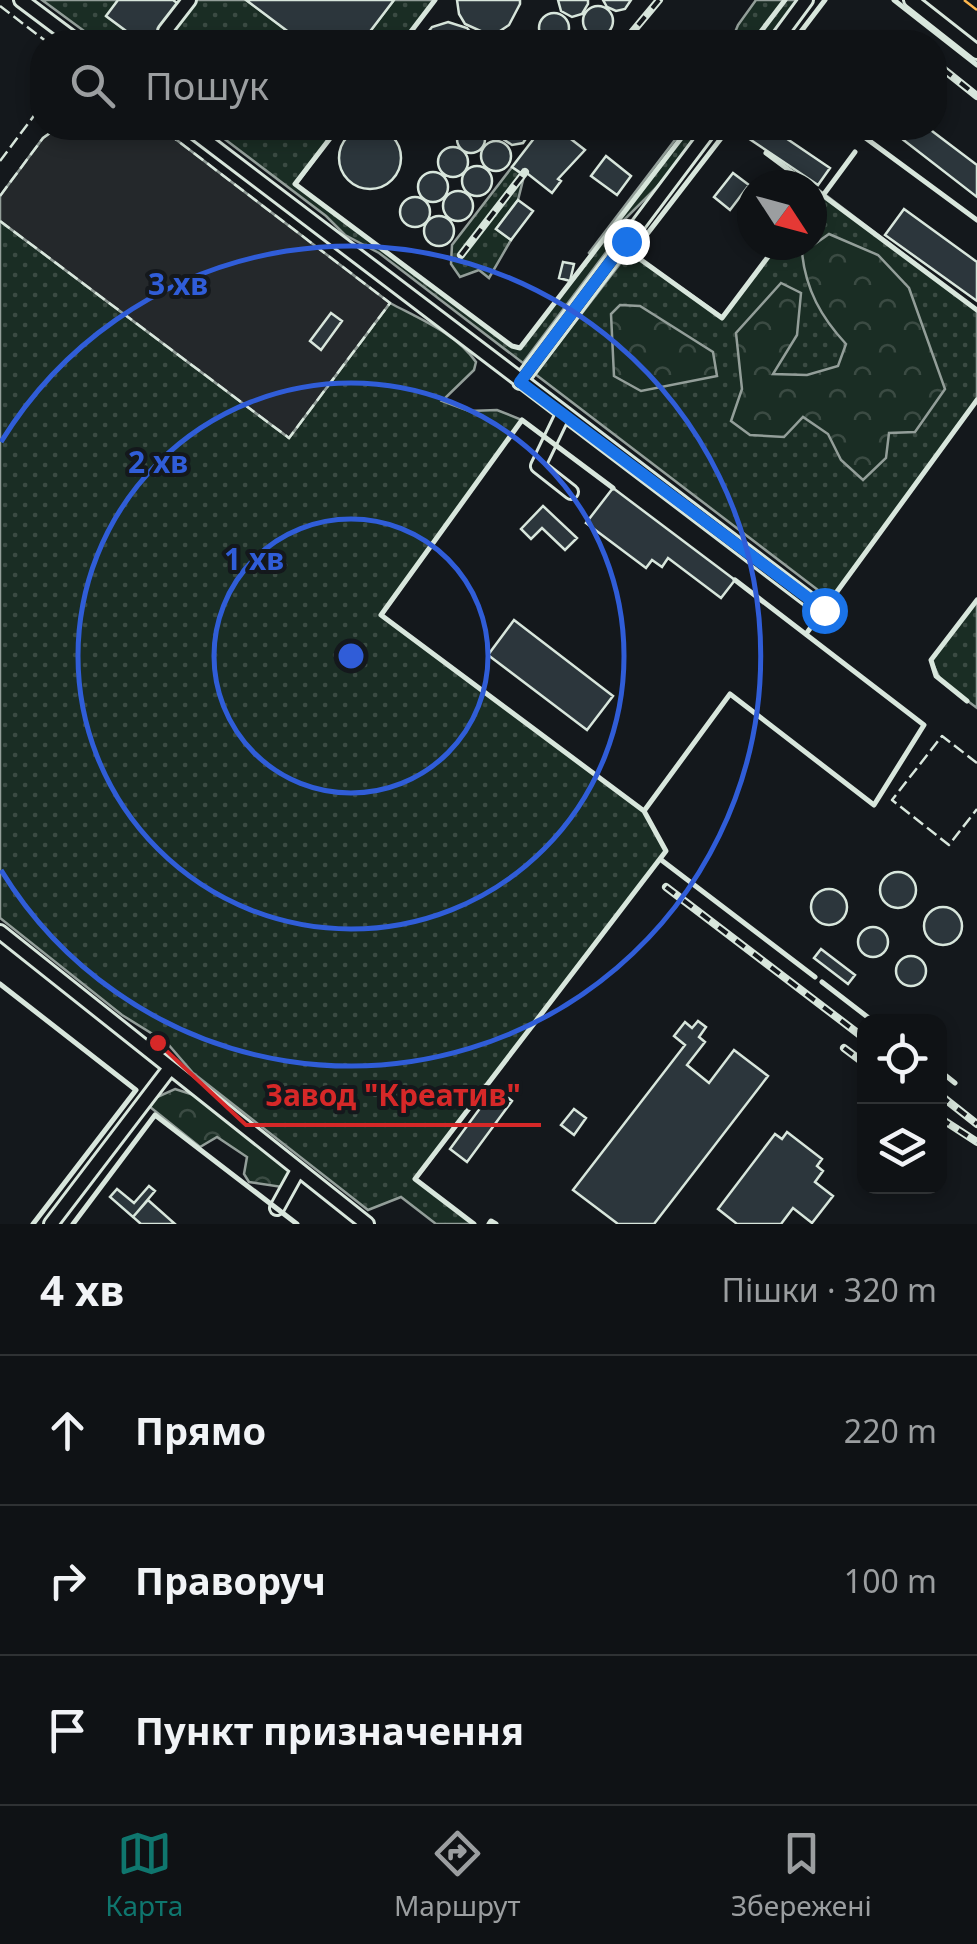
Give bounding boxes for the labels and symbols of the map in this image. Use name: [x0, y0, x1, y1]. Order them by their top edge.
north arrow: [737, 170, 827, 260]
route end: [604, 219, 650, 265]
text: 3 хв: [148, 263, 208, 304]
text: 2 хв: [128, 441, 188, 482]
text: 1 хв: [224, 538, 284, 579]
route start: [802, 588, 848, 634]
centre of rings: [333, 638, 369, 674]
callout: Завод "Креатив": [246, 1065, 541, 1125]
text: Завод "Креатив": [265, 1074, 521, 1115]

